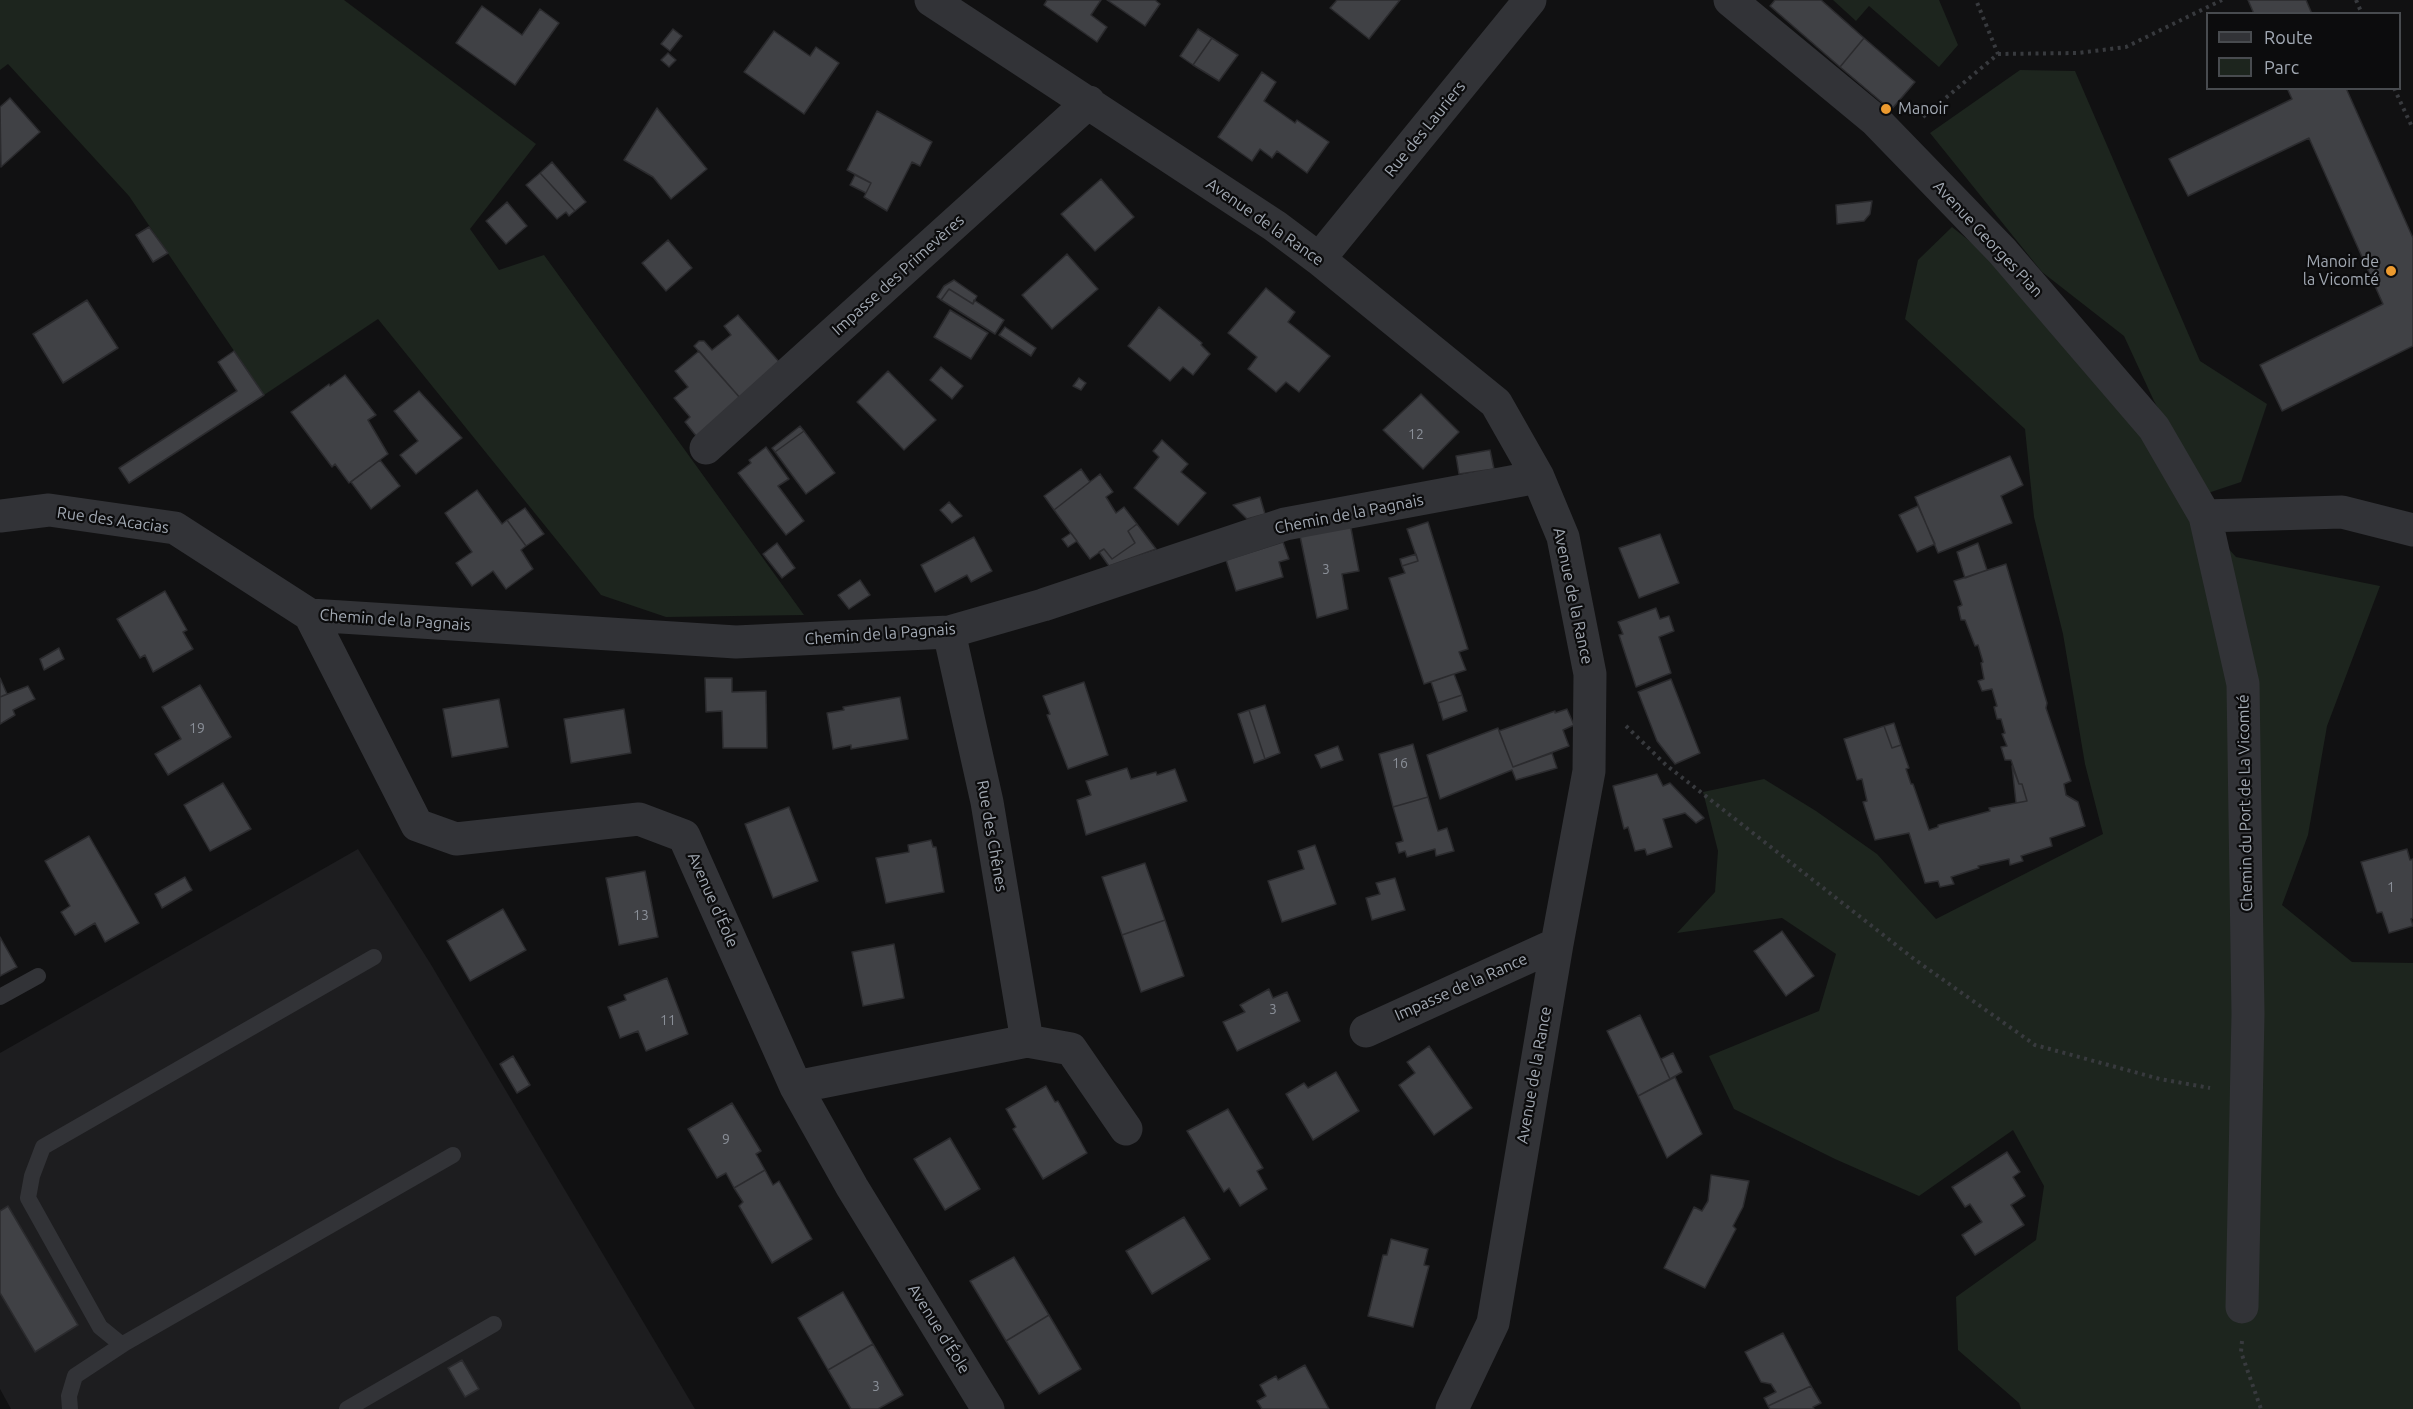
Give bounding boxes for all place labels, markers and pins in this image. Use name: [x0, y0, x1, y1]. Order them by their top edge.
place label: Manoir: [1898, 99, 1949, 119]
marker: Manoir: [1879, 102, 1893, 116]
place label: Manoir de la Vicomté: [2303, 252, 2379, 290]
marker: Manoir de la Vicomté: [2384, 264, 2398, 278]

